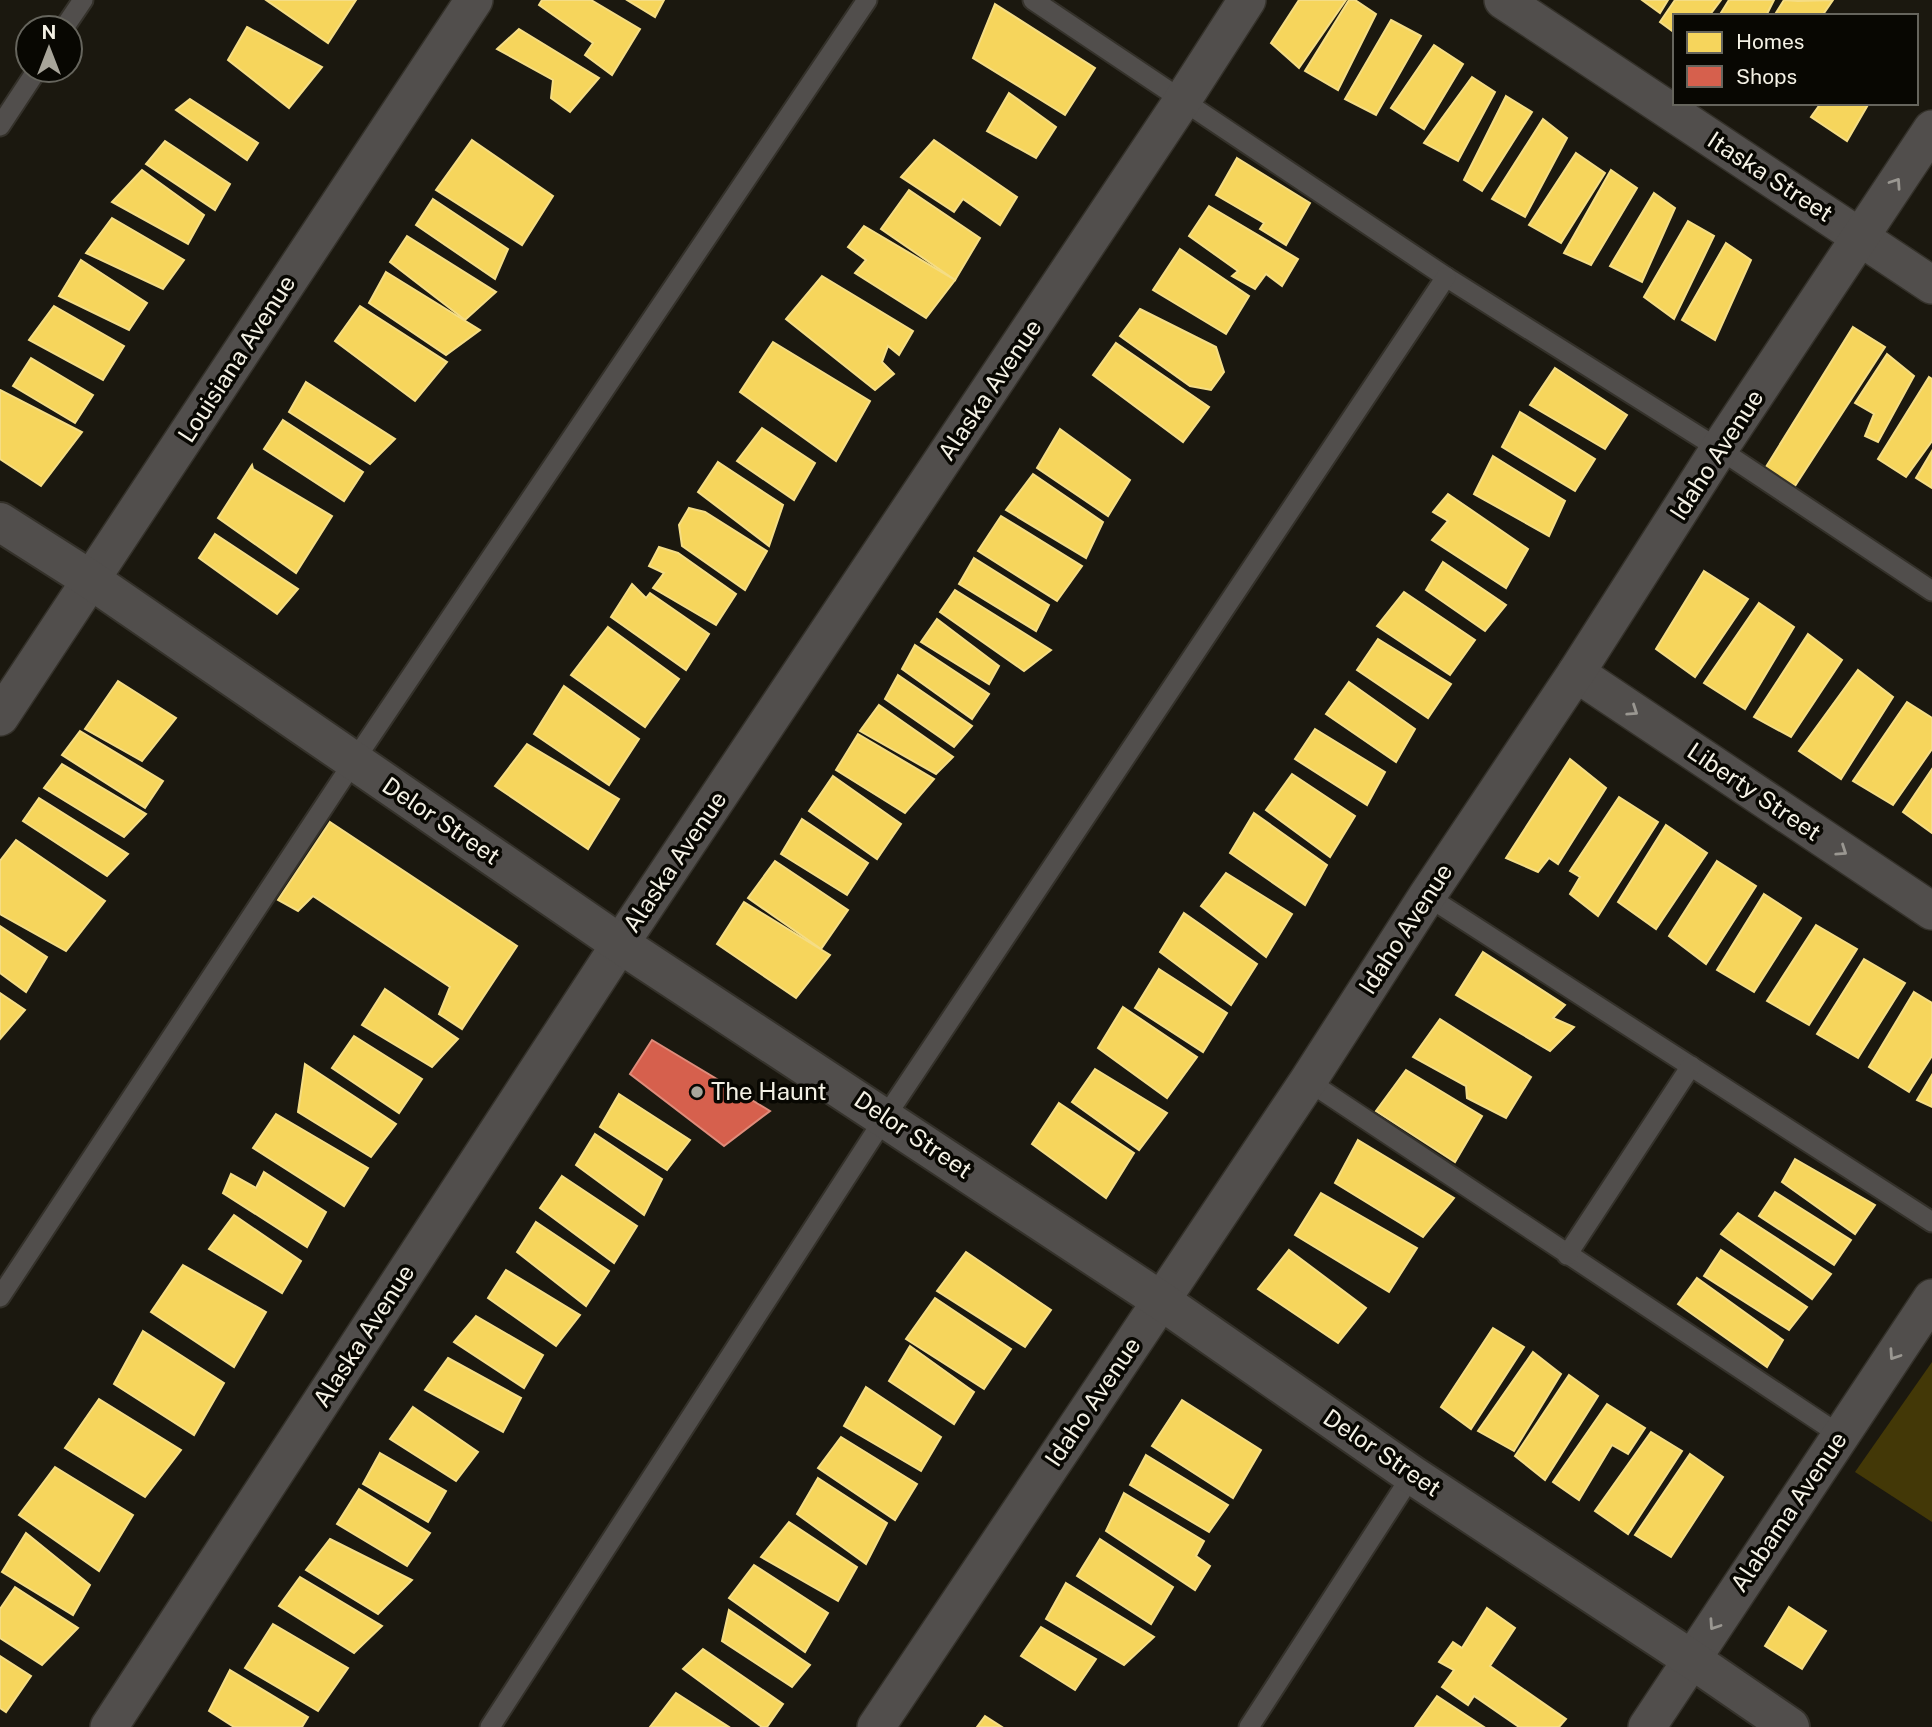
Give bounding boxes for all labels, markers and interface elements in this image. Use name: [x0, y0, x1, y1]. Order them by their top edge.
north arrow: [14, 14, 84, 84]
legend: [1673, 14, 1918, 105]
text: N: [42, 21, 56, 43]
text: Homes: [1736, 29, 1804, 54]
text: Shops: [1736, 64, 1797, 89]
street label: Itaska Street: [1703, 125, 1838, 227]
one-way arrow: [1888, 177, 1901, 190]
street label: Louisiana Avenue: [172, 270, 301, 447]
street label: Alaska Avenue: [932, 314, 1047, 465]
street label: Idaho Avenue: [1664, 384, 1769, 525]
one-way arrow: [1625, 703, 1638, 716]
street label: Liberty Street: [1683, 736, 1827, 846]
street label: Delor Street: [377, 771, 506, 870]
street label: Alaska Avenue: [617, 786, 732, 937]
one-way arrow: [1835, 843, 1848, 856]
street label: Idaho Avenue: [1353, 858, 1458, 999]
place label: The Haunt: [711, 1077, 827, 1105]
marker: The Haunt: [689, 1084, 705, 1100]
street label: Delor Street: [849, 1085, 978, 1184]
street label: Alaska Avenue: [307, 1259, 420, 1412]
street label: Idaho Avenue: [1039, 1332, 1146, 1471]
one-way arrow: [1889, 1347, 1902, 1360]
street label: Delor Street: [1318, 1403, 1447, 1502]
street label: Alabama Avenue: [1724, 1426, 1852, 1597]
one-way arrow: [1709, 1618, 1722, 1631]

